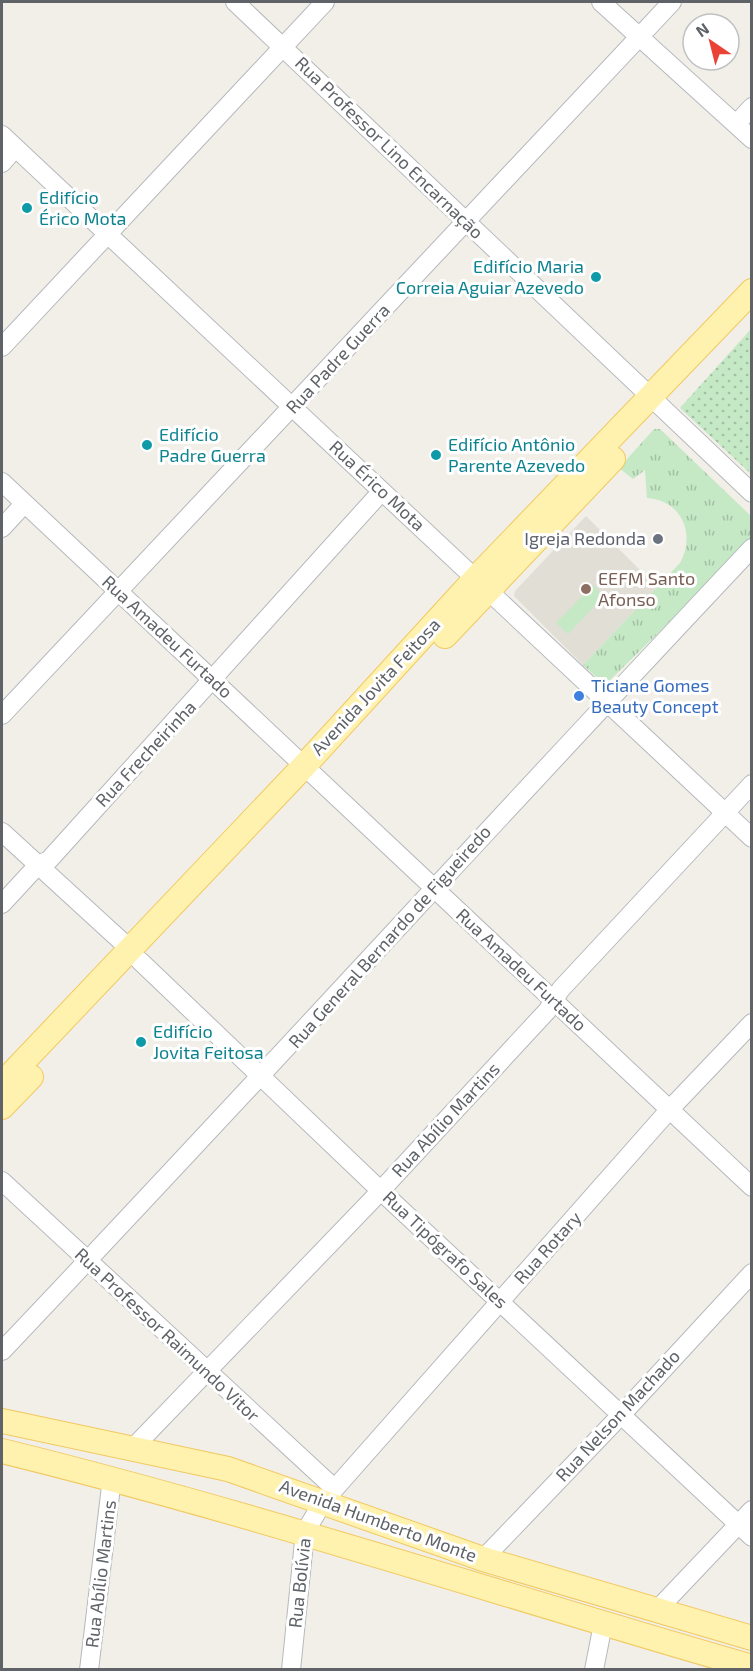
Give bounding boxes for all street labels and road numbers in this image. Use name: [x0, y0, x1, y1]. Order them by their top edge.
street label: Rua Professor Lino Encarnação: [290, 52, 488, 244]
street label: Rua Padre Guerra: [281, 299, 394, 418]
street label: Rua Érico Mota: [325, 435, 430, 535]
street label: Rua Amadeu Furtado: [98, 570, 237, 702]
street label: Avenida Jovita Feitosa: [306, 613, 444, 759]
street label: Rua Frecheirinha: [90, 696, 200, 811]
street label: Rua General Bernardo de Figueiredo: [283, 820, 495, 1052]
street label: Rua Amadeu Furtado: [452, 903, 591, 1035]
street label: Rua Abílio Martins: [387, 1057, 504, 1181]
street label: Rua Tipógrafo Sales: [379, 1186, 513, 1313]
street label: Rua Rotary: [509, 1206, 586, 1288]
street label: Rua Professor Raimundo Vitor: [71, 1243, 265, 1426]
street label: Rua Nelson Machado: [551, 1345, 684, 1486]
street label: Avenida Humberto Monte: [277, 1474, 480, 1566]
street label: Rua Abílio Martins: [80, 1499, 120, 1649]
street label: Rua Bolívia: [283, 1537, 315, 1629]

